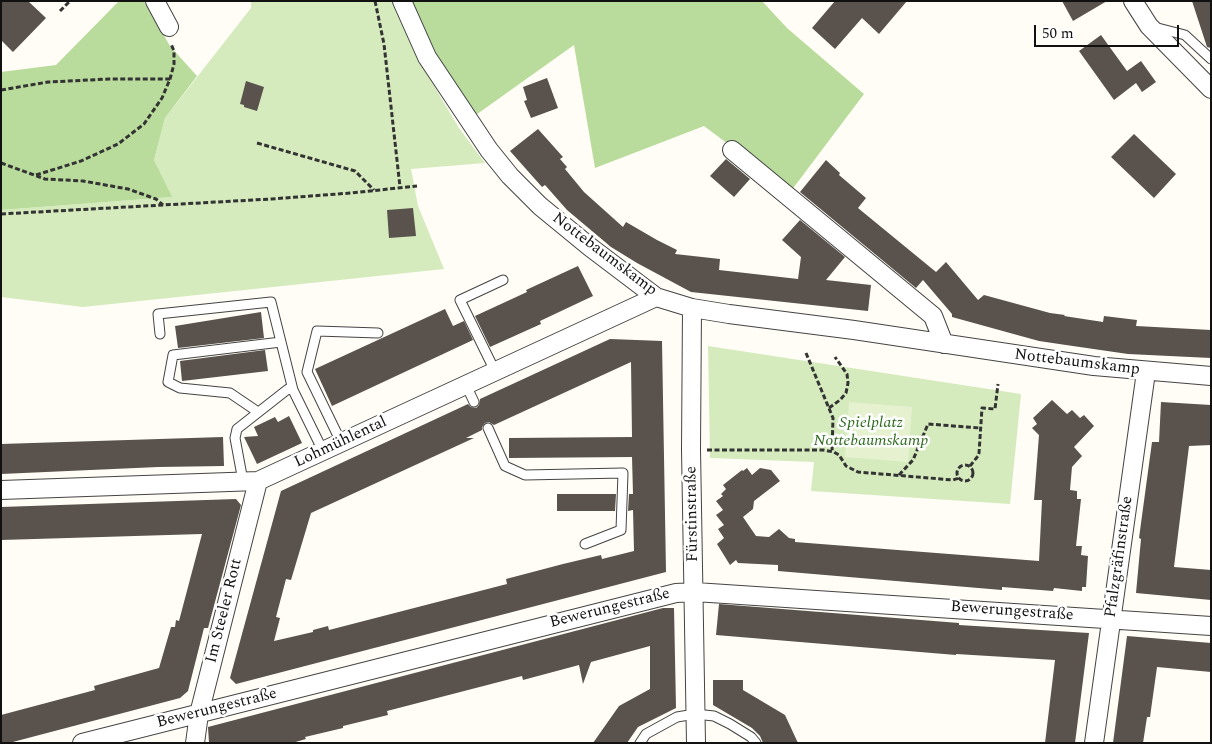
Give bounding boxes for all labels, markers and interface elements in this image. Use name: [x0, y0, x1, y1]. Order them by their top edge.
scale bar: [1037, 15, 1182, 47]
text: 50 m: [1042, 22, 1074, 45]
street label: Nottebaumskamp: [548, 209, 660, 301]
street label: Nottebaumskamp: [1013, 346, 1141, 380]
street label: Lohmühlental: [292, 413, 390, 473]
park label: Spielplatz Nottebaumskamp: [814, 414, 928, 452]
street label: Fürstinstraße: [683, 466, 703, 562]
street label: Pfalzgräfinstraße: [1102, 495, 1138, 619]
street label: Im Steeler Rott: [203, 557, 247, 665]
street label: Bewerungestraße: [548, 585, 672, 633]
street label: Bewerungestraße: [950, 598, 1074, 626]
street label: Bewerungestraße: [155, 685, 279, 733]

